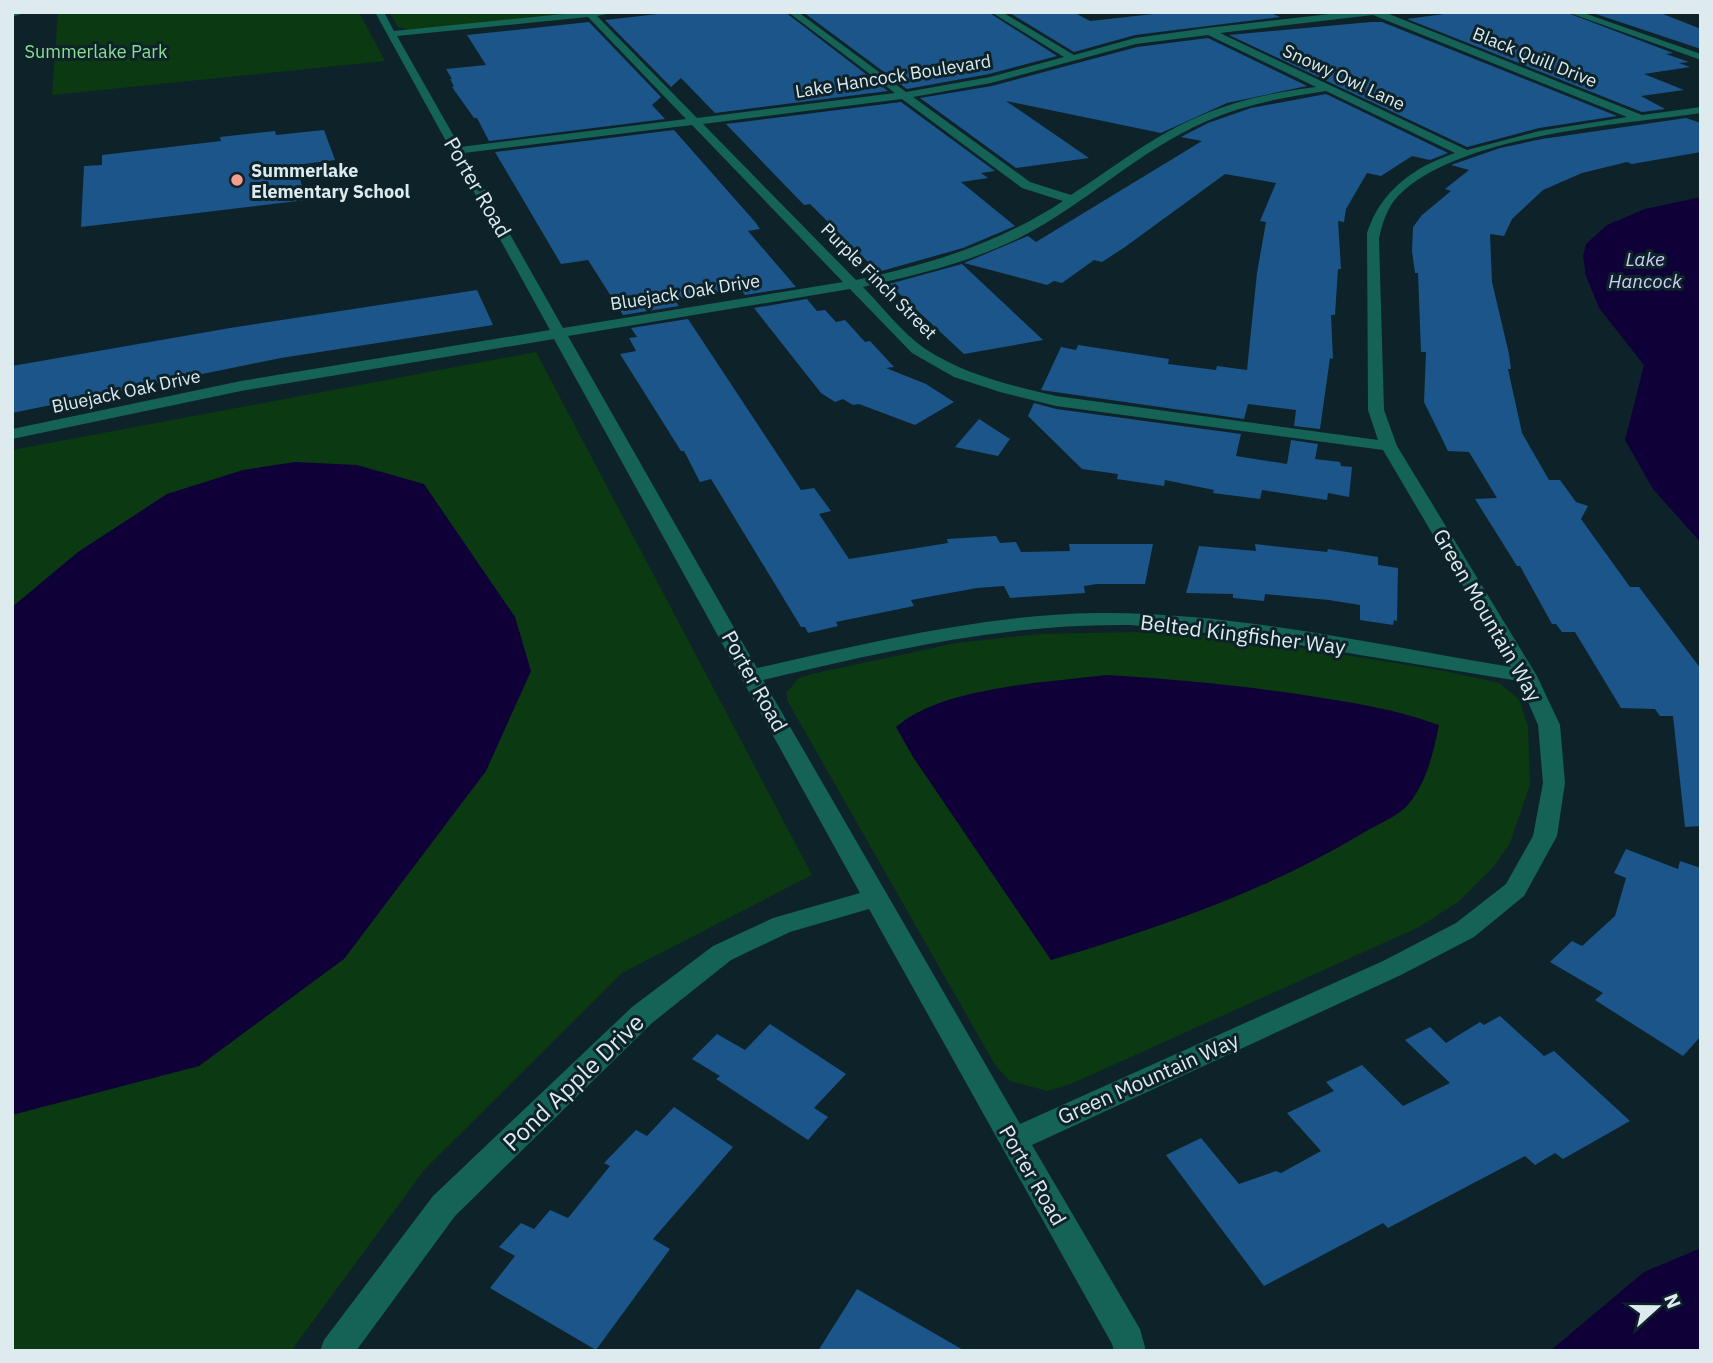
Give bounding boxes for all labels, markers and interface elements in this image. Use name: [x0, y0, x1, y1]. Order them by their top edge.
street label: Black Quill Drive: [1469, 22, 1601, 92]
street label: Snowy Owl Lane: [1279, 39, 1409, 115]
park label: Summerlake Park: [25, 40, 168, 63]
street label: Lake Hancock Boulevard: [793, 49, 993, 103]
street label: Porter Road: [438, 132, 518, 242]
place label: Summerlake Elementary School: [251, 159, 410, 203]
marker: Summerlake Elementary School: [229, 172, 245, 188]
street label: Purple Finch Street: [816, 218, 942, 344]
water label: Lake Hancock: [1608, 247, 1683, 293]
street label: Bluejack Oak Drive: [608, 269, 762, 315]
street label: Bluejack Oak Drive: [49, 364, 203, 418]
street label: Green Mountain Way: [1427, 523, 1549, 707]
street label: Belted Kingfisher Way: [1139, 608, 1348, 661]
street label: Porter Road: [716, 625, 794, 737]
street label: Pond Apple Drive: [495, 1006, 651, 1158]
street label: Green Mountain Way: [1053, 1025, 1244, 1131]
street label: Porter Road: [993, 1120, 1073, 1230]
north arrow: [1622, 1272, 1692, 1342]
text: N: [1659, 1290, 1687, 1312]

